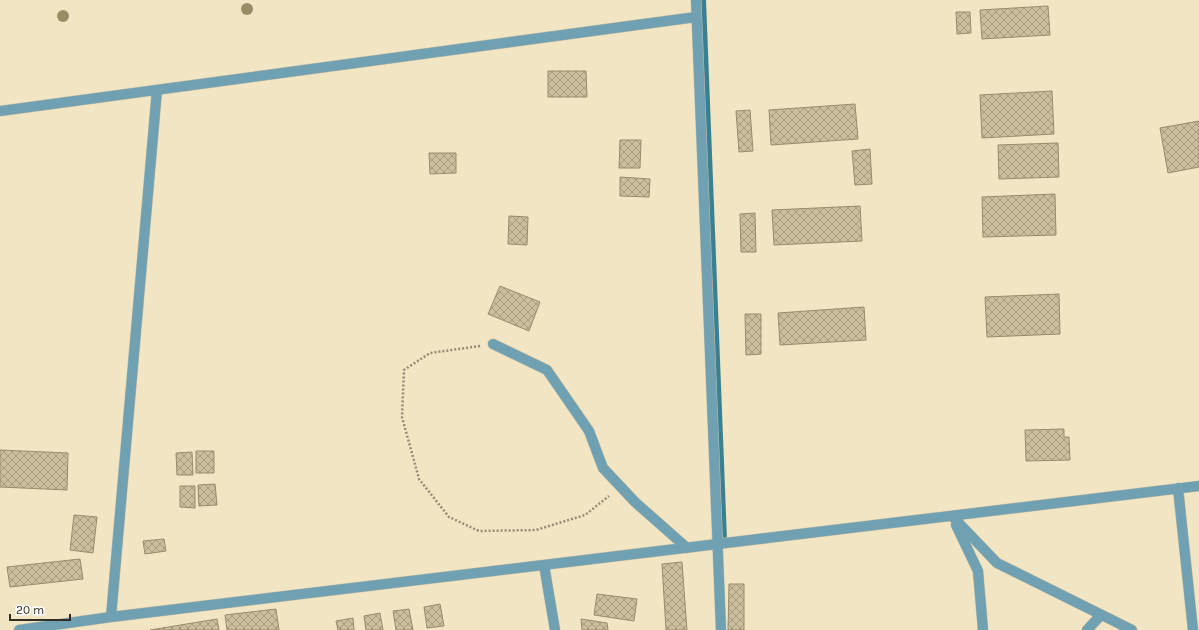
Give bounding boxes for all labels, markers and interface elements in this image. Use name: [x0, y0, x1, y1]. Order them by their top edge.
scale bar: [10, 596, 70, 622]
text: 20 m: [16, 603, 44, 617]

